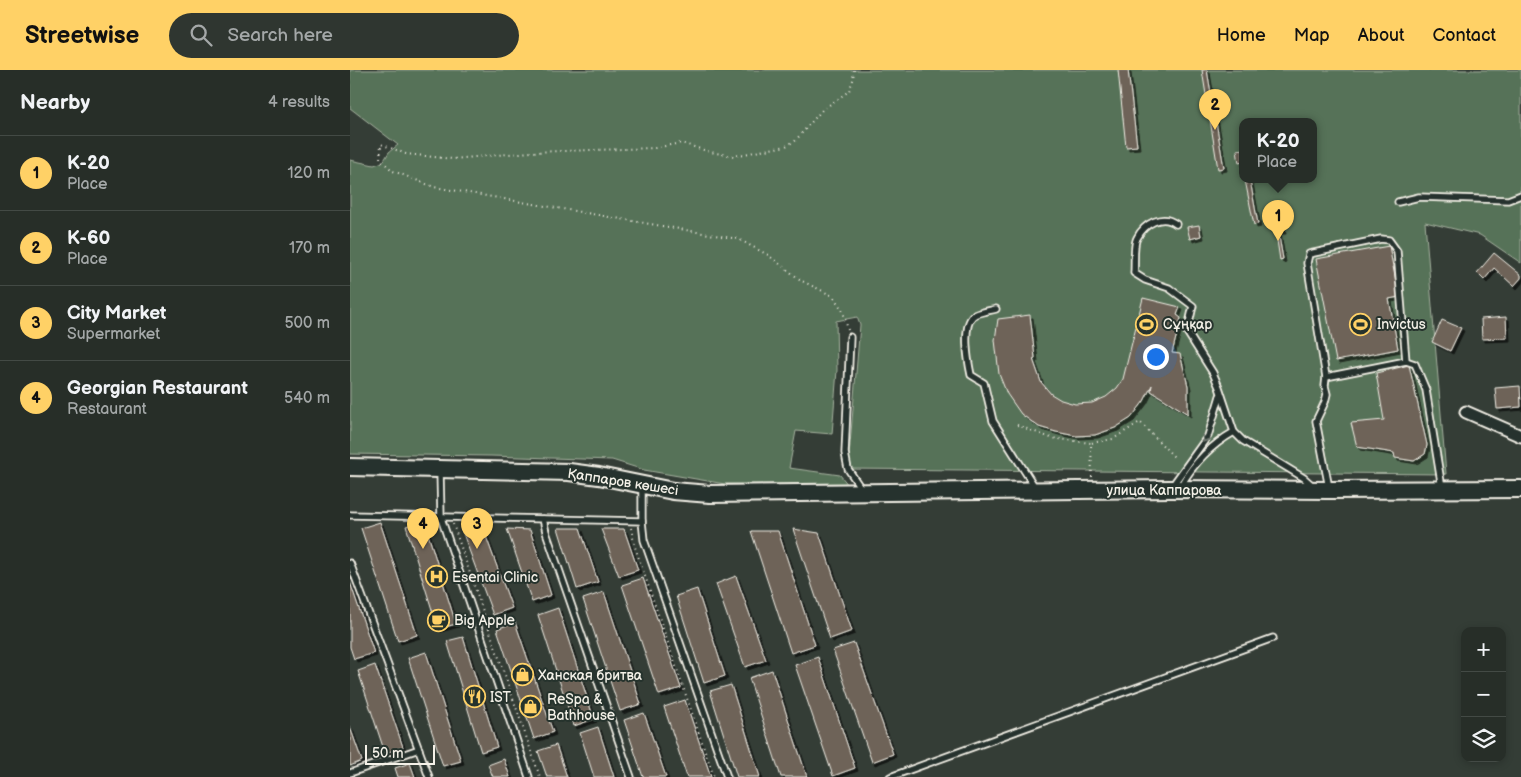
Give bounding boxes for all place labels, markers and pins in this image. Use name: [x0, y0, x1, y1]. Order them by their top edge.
pin: 2: [1199, 89, 1231, 130]
pin: 1: [1262, 200, 1294, 241]
sports icon: Сұңқар: [1135, 312, 1159, 336]
sports icon: Invictus: [1349, 312, 1373, 336]
place label: Сұңқар: [1163, 316, 1212, 333]
place label: Invictus: [1377, 316, 1426, 333]
pin: 4: [407, 508, 439, 549]
pin: 3: [461, 508, 493, 549]
hospital icon: Esentai Clinic: [424, 565, 448, 589]
place label: Esentai Clinic: [452, 569, 538, 586]
cafe icon: Big Apple: [426, 608, 450, 632]
place label: Big Apple: [454, 612, 515, 629]
shop icon: Ханская бритва: [510, 663, 534, 687]
place label: Ханская бритва: [538, 667, 643, 684]
restaurant icon: IST: [462, 685, 486, 709]
place label: IST: [490, 689, 512, 706]
place label: ReSpa & Bathhouse: [547, 691, 615, 724]
shop icon: ReSpa & Bathhouse: [519, 695, 543, 719]

